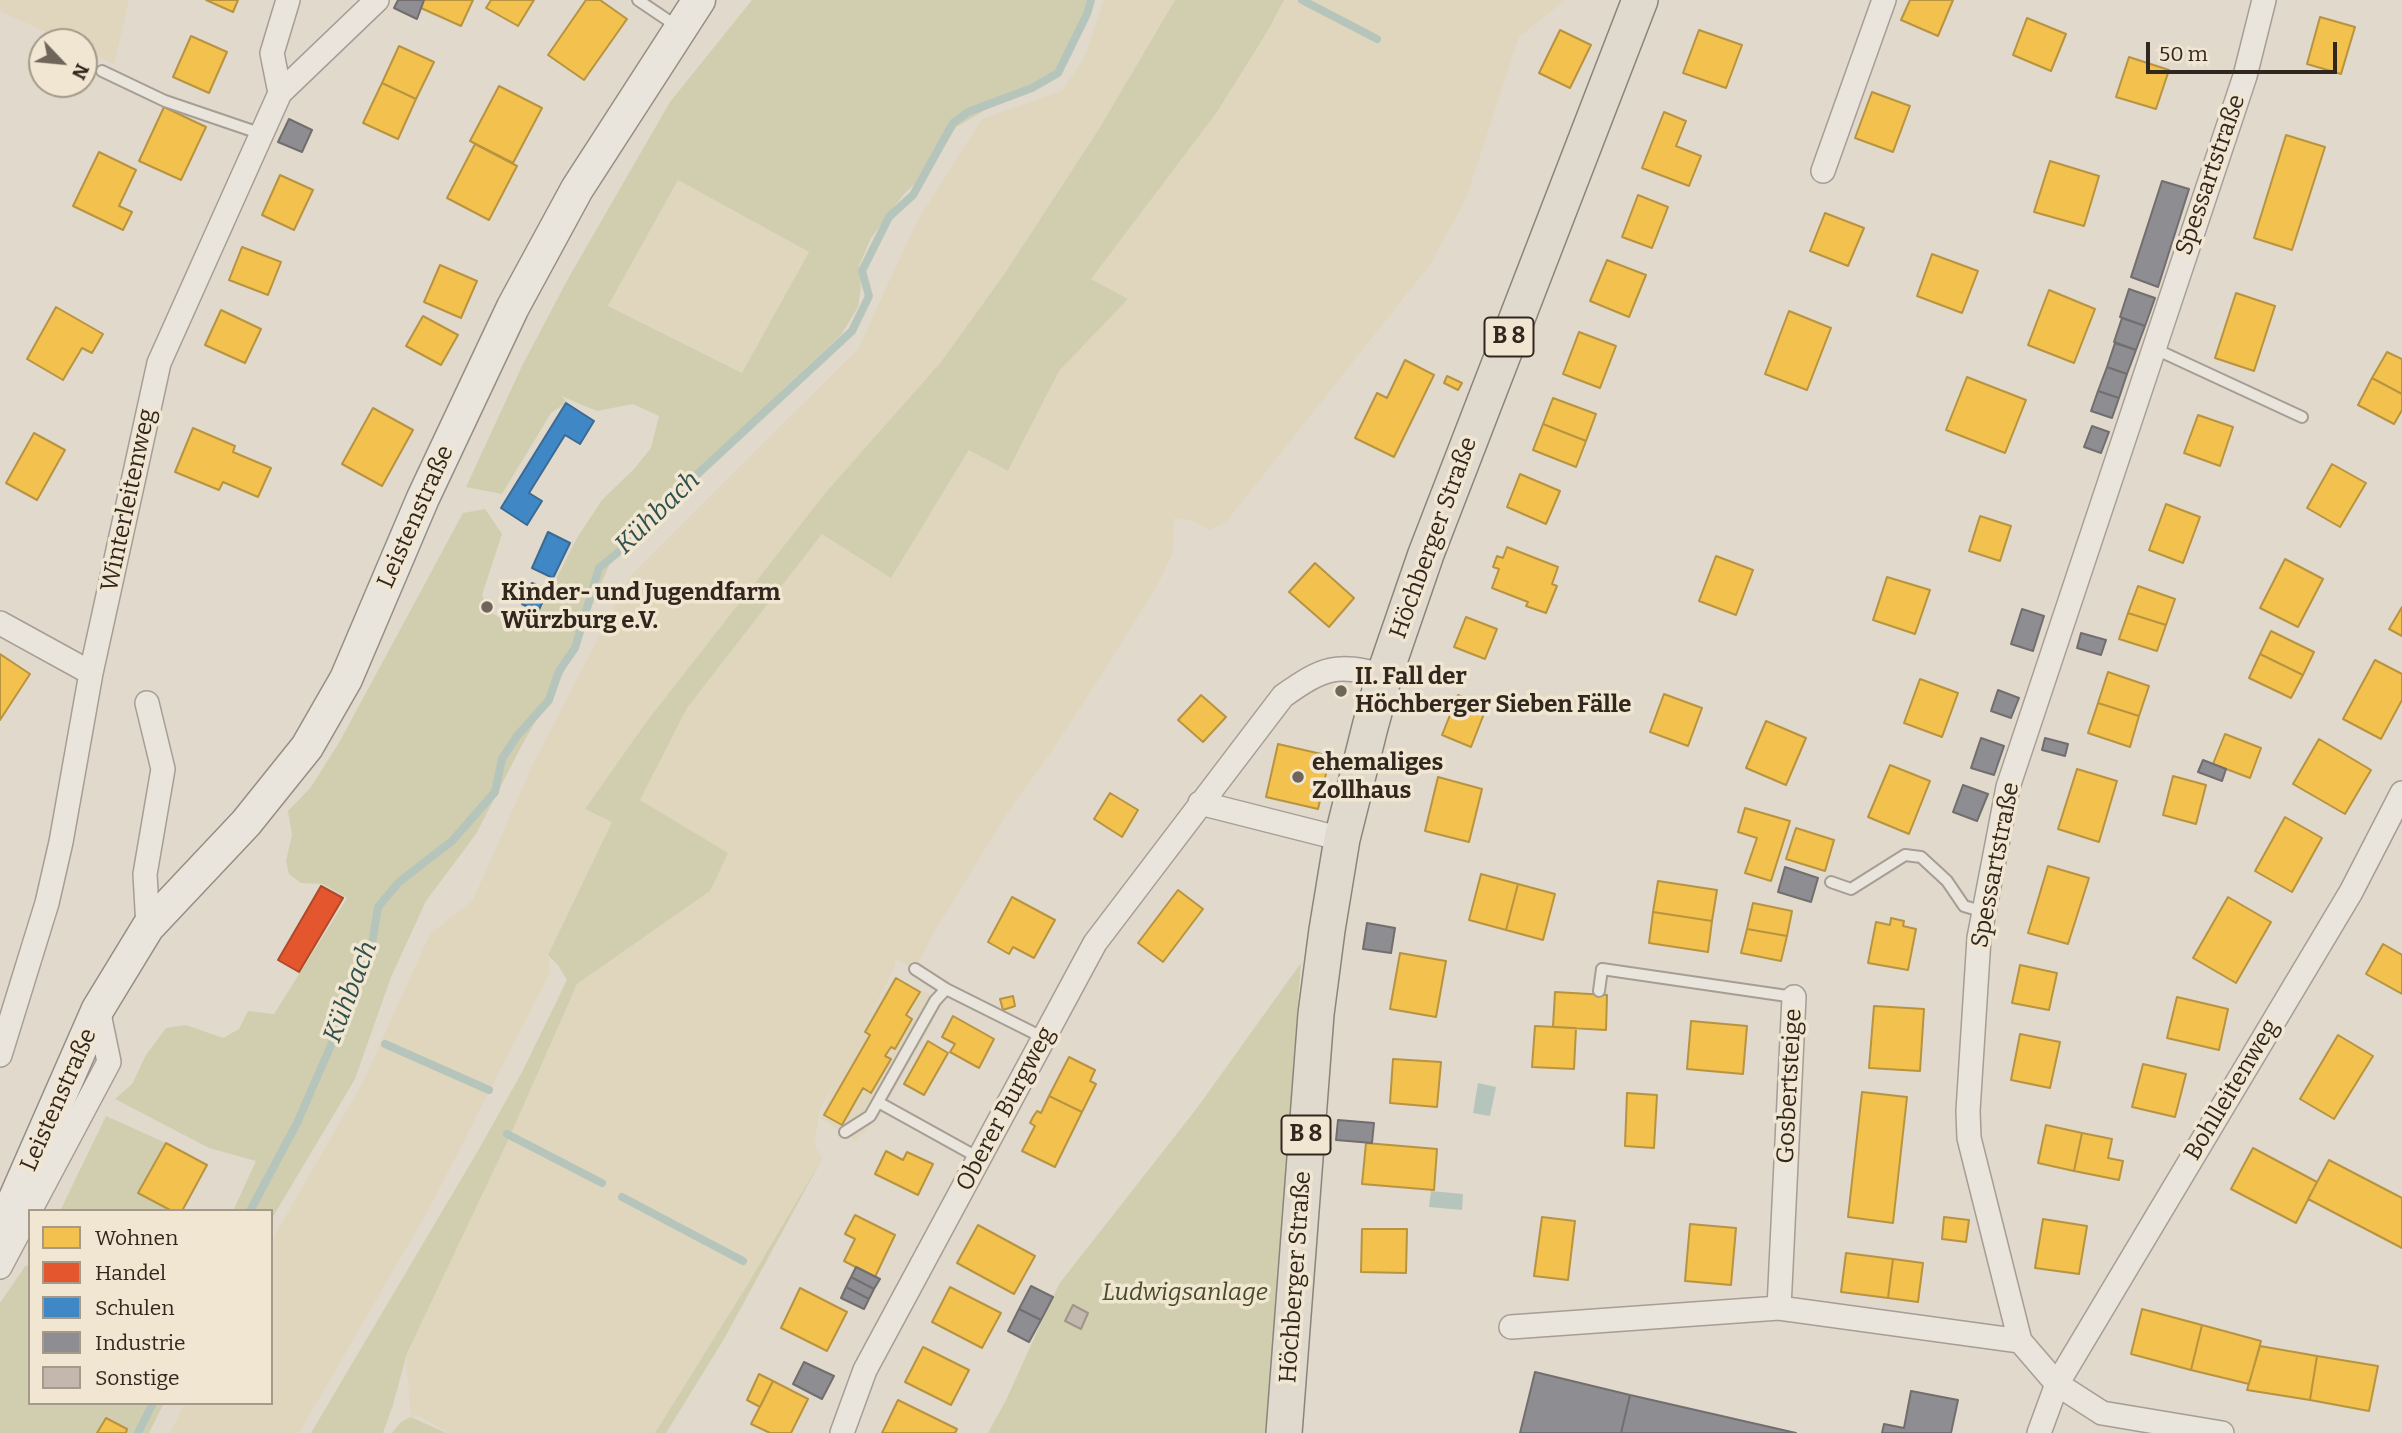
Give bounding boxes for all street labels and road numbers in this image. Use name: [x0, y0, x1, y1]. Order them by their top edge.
street label: Spessartstraße: [2170, 91, 2252, 259]
road number: B 8: [1484, 318, 1534, 356]
street label: Winterleitenweg: [96, 406, 162, 594]
street label: Höchberger Straße: [1384, 433, 1484, 643]
street label: Leistenstraße: [372, 441, 460, 593]
street label: Spessartstraße: [1966, 780, 2026, 950]
street label: Gosbertsteige: [1772, 1008, 1808, 1164]
street label: Bohlleitenweg: [2179, 1014, 2285, 1166]
street label: Oberer Burgweg: [951, 1022, 1061, 1196]
street label: Leistenstraße: [15, 1024, 103, 1176]
road number: B 8: [1282, 1116, 1330, 1154]
street label: Höchberger Straße: [1274, 1170, 1318, 1384]

